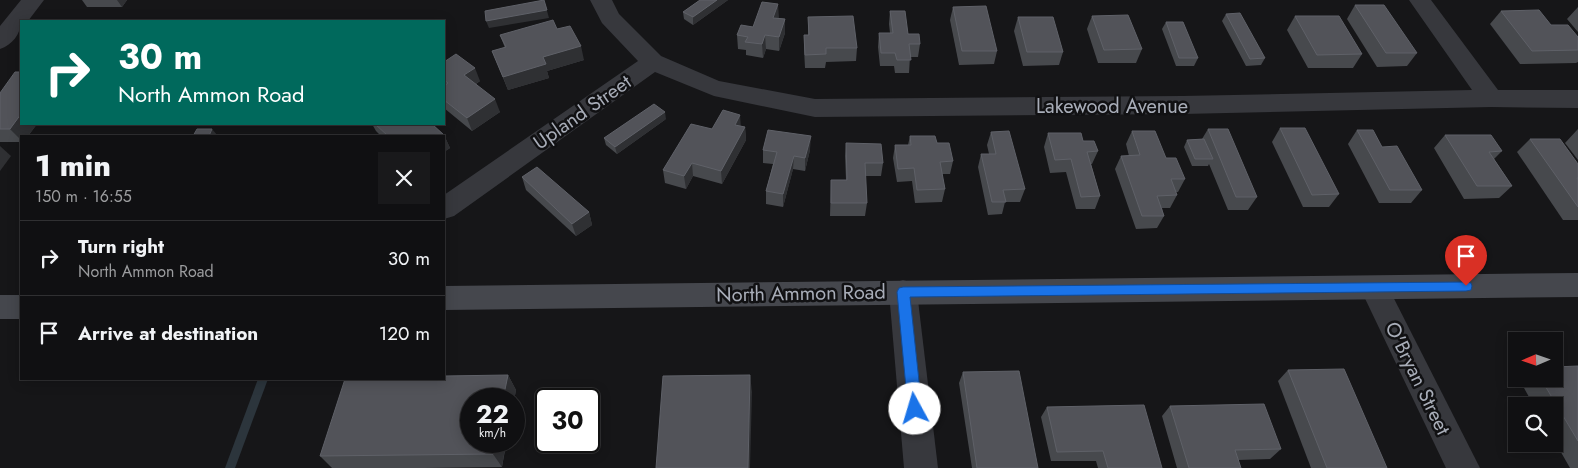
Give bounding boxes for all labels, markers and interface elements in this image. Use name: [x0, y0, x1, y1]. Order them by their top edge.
text: 30 m: [118, 32, 202, 82]
icon: right: [35, 40, 100, 105]
street label: Upland Street: [527, 68, 637, 157]
text: North Ammon Road: [118, 78, 305, 110]
street label: Lakewood Avenue: [1036, 92, 1188, 121]
text: 1 min: [35, 144, 111, 187]
button: close: [378, 152, 430, 204]
text: 150 m · 16:55: [35, 185, 132, 208]
text: Turn right: [78, 233, 164, 260]
pin: [1445, 235, 1487, 286]
icon: arrive: [1452, 242, 1480, 270]
icon: right: [35, 244, 63, 272]
text: 30 m: [388, 245, 430, 272]
text: North Ammon Road: [78, 260, 214, 283]
street label: North Ammon Road: [716, 278, 886, 309]
street label: O'Bryan Street: [1378, 317, 1458, 440]
icon: arrive: [35, 319, 63, 347]
text: Arrive at destination: [78, 320, 258, 347]
text: 120 m: [379, 320, 430, 347]
north arrow: [1508, 332, 1562, 388]
map controls: [1508, 332, 1563, 452]
position arrow: [888, 382, 940, 434]
speed limit sign: 30: [535, 388, 600, 453]
text: 22: [476, 396, 509, 432]
button: search: [1508, 397, 1563, 452]
text: km/h: [479, 424, 506, 442]

